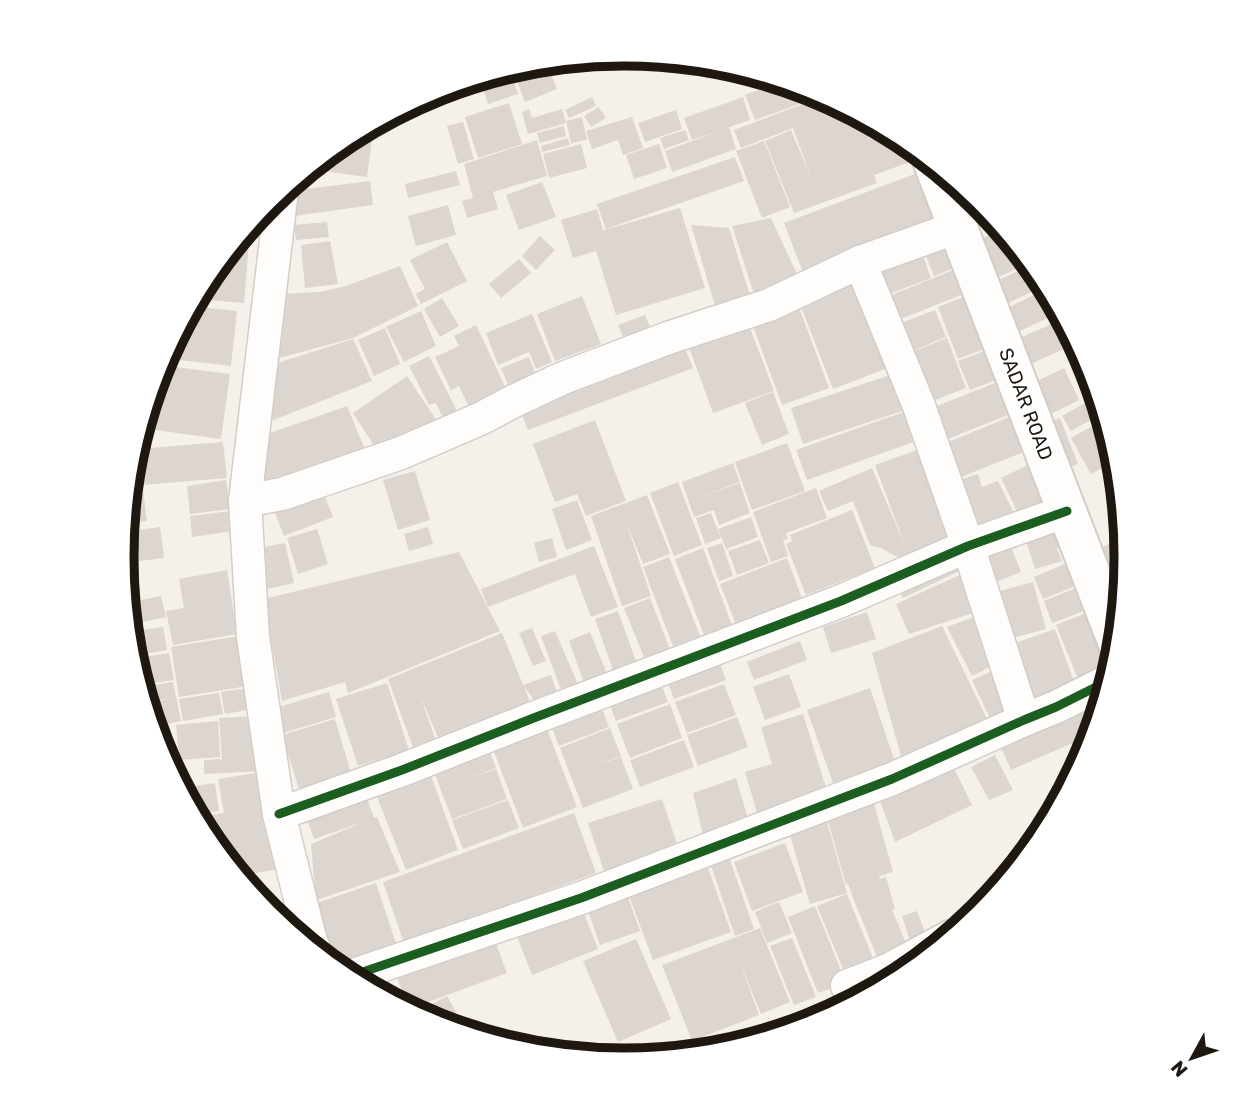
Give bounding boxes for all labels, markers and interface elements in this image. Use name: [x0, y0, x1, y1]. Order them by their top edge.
street label: SADAR ROAD: [994, 345, 1058, 463]
north arrow: [1157, 1023, 1227, 1093]
text: N: [1166, 1056, 1193, 1081]

